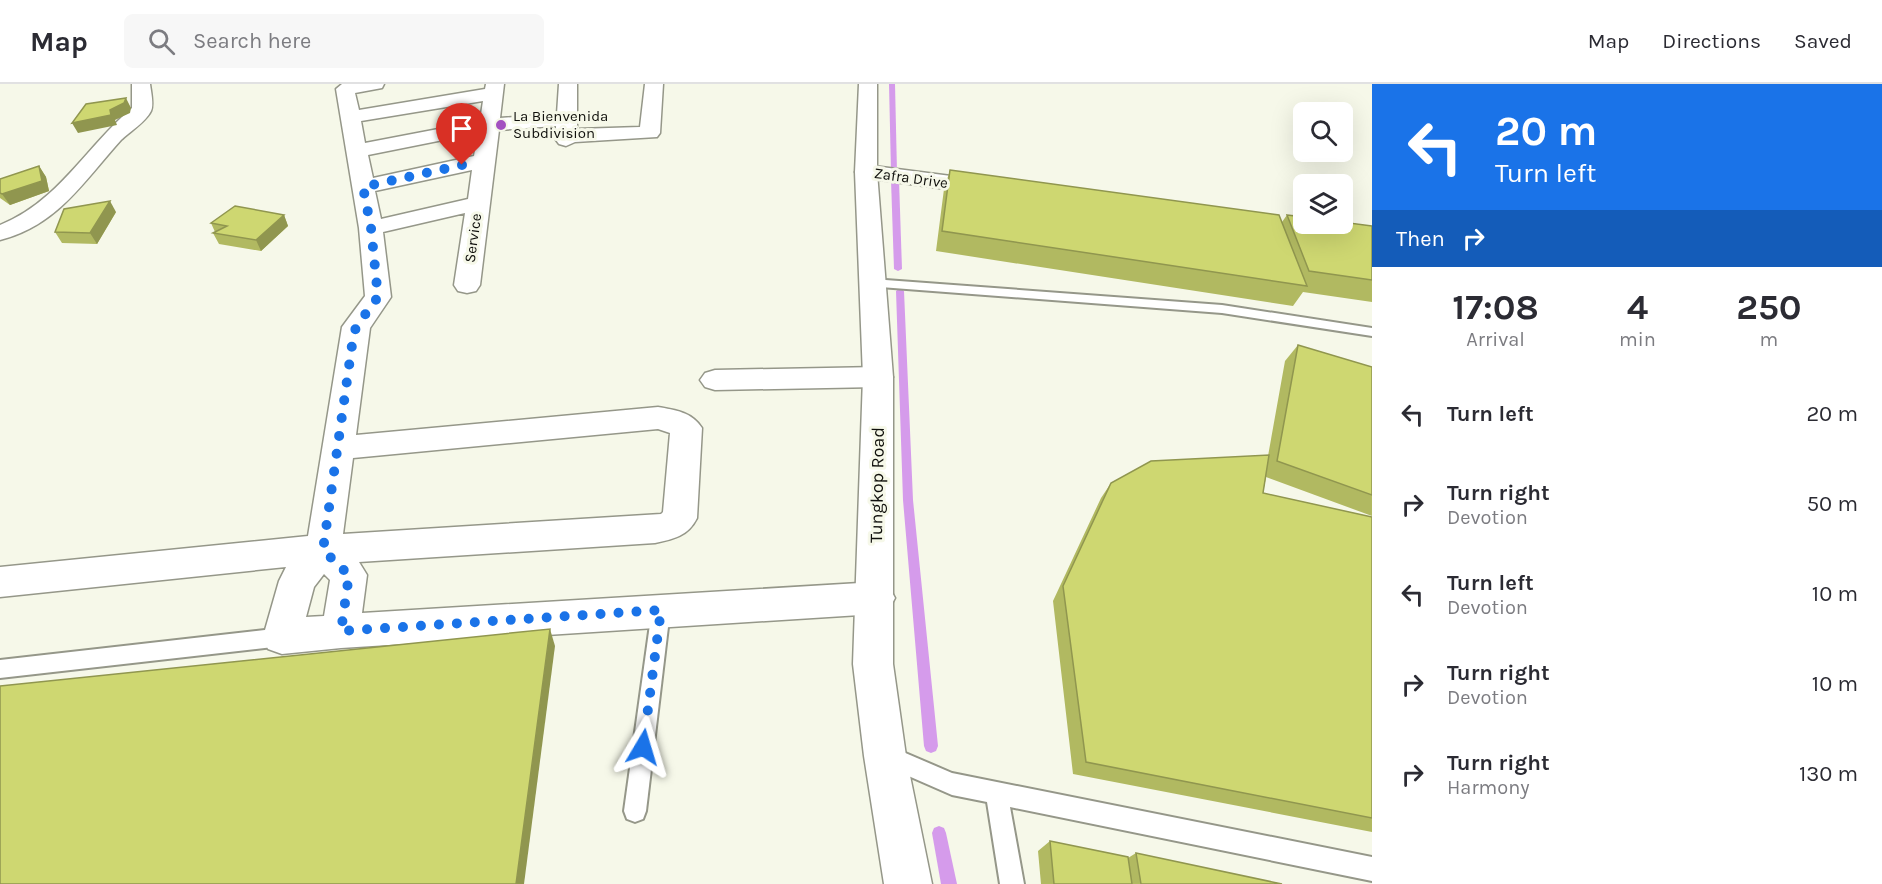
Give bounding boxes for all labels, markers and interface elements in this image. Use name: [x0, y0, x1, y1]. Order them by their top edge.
search box: [124, 14, 544, 68]
text: Map: [30, 25, 88, 58]
icon: search: [145, 25, 178, 58]
text: Search here: [193, 28, 311, 54]
text: Map: [1588, 29, 1629, 53]
text: Directions: [1662, 29, 1761, 53]
text: Saved: [1794, 29, 1852, 53]
map controls: [1293, 102, 1353, 234]
button: search: [1293, 102, 1353, 162]
pin: [436, 103, 487, 165]
text: 20 m: [1495, 106, 1597, 156]
place label: La Bienvenida Subdivision: [513, 107, 608, 142]
icon: left: [1396, 108, 1474, 186]
icon: arrive: [445, 112, 478, 145]
marker: La Bienvenida Subdivision: [494, 118, 508, 132]
text: Turn left: [1495, 157, 1596, 189]
street label: Zafra Drive: [873, 164, 949, 192]
button: layers: [1293, 174, 1353, 234]
street label: Service: [461, 212, 485, 264]
icon: right: [1457, 222, 1490, 255]
text: Then: [1396, 226, 1445, 252]
text: 17:08: [1452, 286, 1539, 328]
text: 4: [1627, 286, 1648, 328]
text: 250: [1736, 286, 1802, 328]
text: Arrival: [1466, 328, 1525, 351]
text: min: [1619, 328, 1656, 351]
text: m: [1760, 328, 1778, 351]
icon: left: [1396, 398, 1429, 431]
text: Turn left: [1447, 401, 1534, 427]
text: 20 m: [1806, 401, 1858, 427]
street label: Tungkop Road: [865, 427, 889, 543]
text: Turn right: [1447, 480, 1550, 506]
icon: right: [1396, 488, 1429, 521]
text: 50 m: [1807, 491, 1858, 517]
text: Devotion: [1447, 506, 1528, 529]
text: Turn left: [1447, 570, 1534, 596]
icon: left: [1396, 578, 1429, 611]
text: 10 m: [1812, 581, 1858, 607]
text: Devotion: [1447, 596, 1528, 619]
text: Turn right: [1447, 660, 1550, 686]
icon: right: [1396, 668, 1429, 701]
text: 10 m: [1812, 671, 1858, 697]
text: Devotion: [1447, 686, 1528, 709]
position arrow: [611, 715, 675, 779]
text: Turn right: [1447, 750, 1550, 776]
icon: right: [1396, 758, 1429, 791]
text: 130 m: [1799, 761, 1858, 787]
text: Harmony: [1447, 776, 1530, 799]

